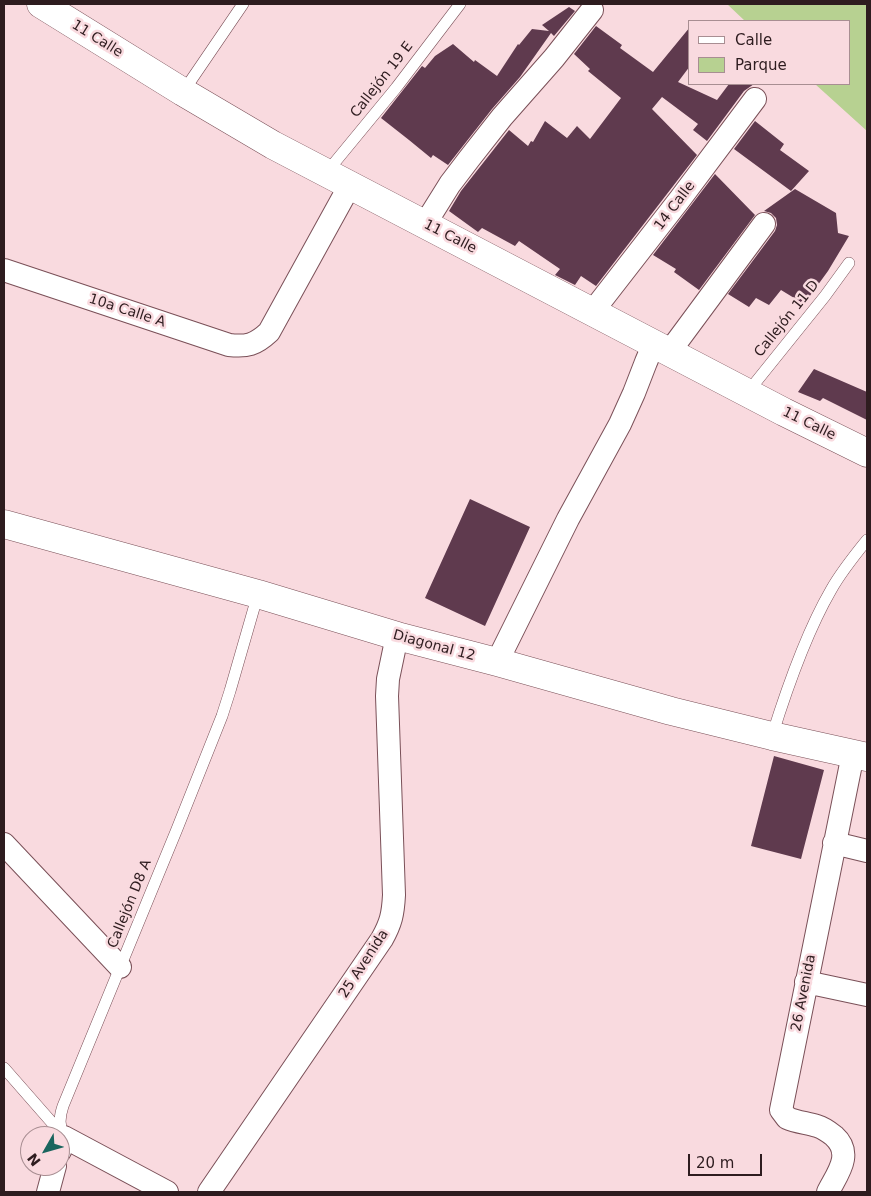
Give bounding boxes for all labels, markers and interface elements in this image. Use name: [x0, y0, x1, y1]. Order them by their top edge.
street label: 11 Calle: [68, 17, 126, 61]
legend: [688, 20, 851, 85]
text: Calle: [735, 31, 772, 49]
street label: Callejón 19 E: [347, 39, 417, 121]
text: Parque: [735, 56, 787, 74]
street label: 14 Calle: [651, 178, 699, 234]
street label: 11 Calle: [421, 217, 479, 257]
street label: Callejón 11 D: [751, 277, 823, 361]
street label: 10a Calle A: [87, 291, 167, 331]
street label: 11 Calle: [780, 404, 838, 444]
street label: Diagonal 12: [391, 627, 477, 665]
street label: Callejón D8 A: [105, 857, 155, 951]
street label: 25 Avenida: [336, 927, 392, 1001]
street label: 26 Avenida: [788, 953, 820, 1033]
north arrow: [20, 1126, 70, 1176]
scale bar: [691, 1144, 765, 1176]
text: N: [24, 1150, 44, 1169]
text: 20 m: [696, 1154, 734, 1172]

